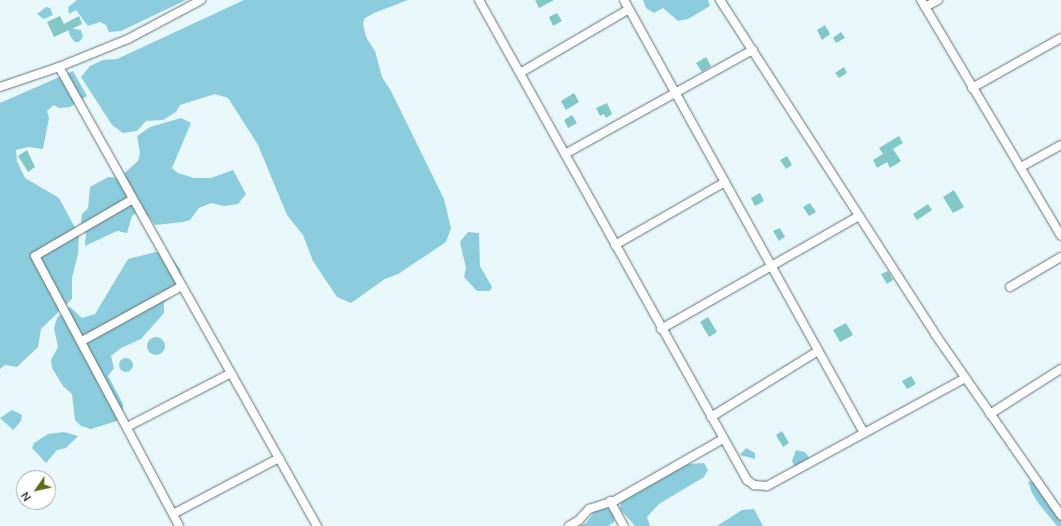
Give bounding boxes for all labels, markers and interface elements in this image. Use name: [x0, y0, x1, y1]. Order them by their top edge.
north arrow: [16, 470, 56, 510]
text: N: [18, 489, 35, 504]

